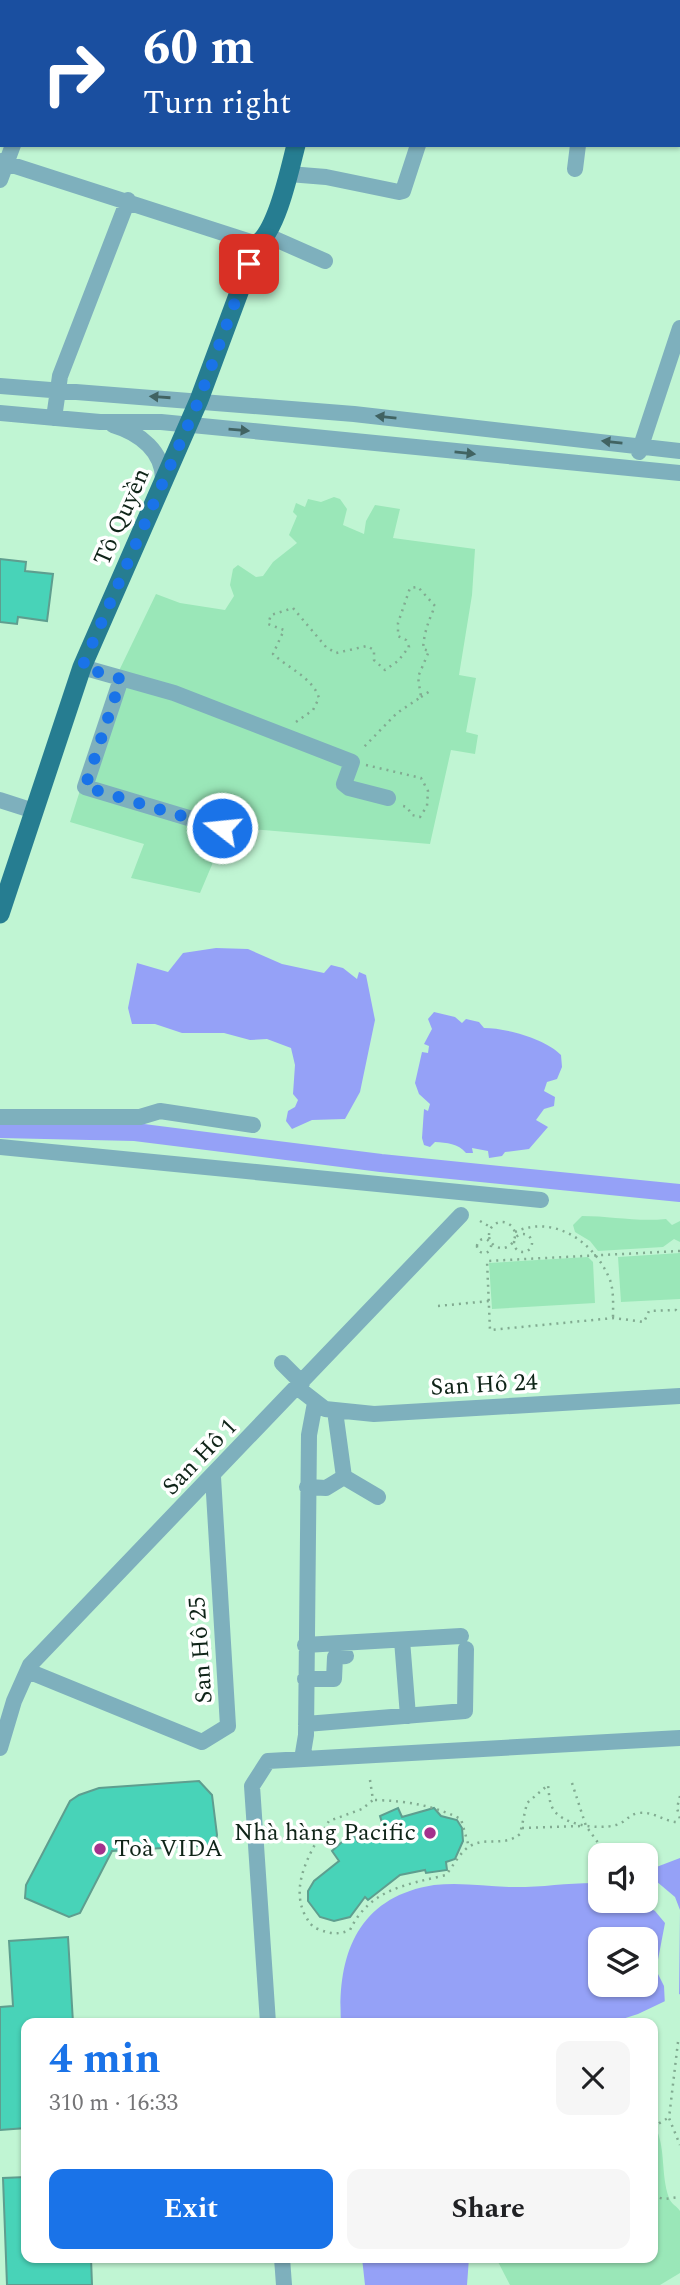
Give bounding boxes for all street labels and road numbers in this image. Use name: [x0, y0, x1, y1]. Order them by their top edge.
street label: Tô Quyền: [84, 462, 160, 572]
street label: San Hô 24: [429, 1364, 539, 1406]
street label: San Hô 1: [154, 1410, 246, 1504]
street label: San Hô 25: [179, 1595, 223, 1705]

